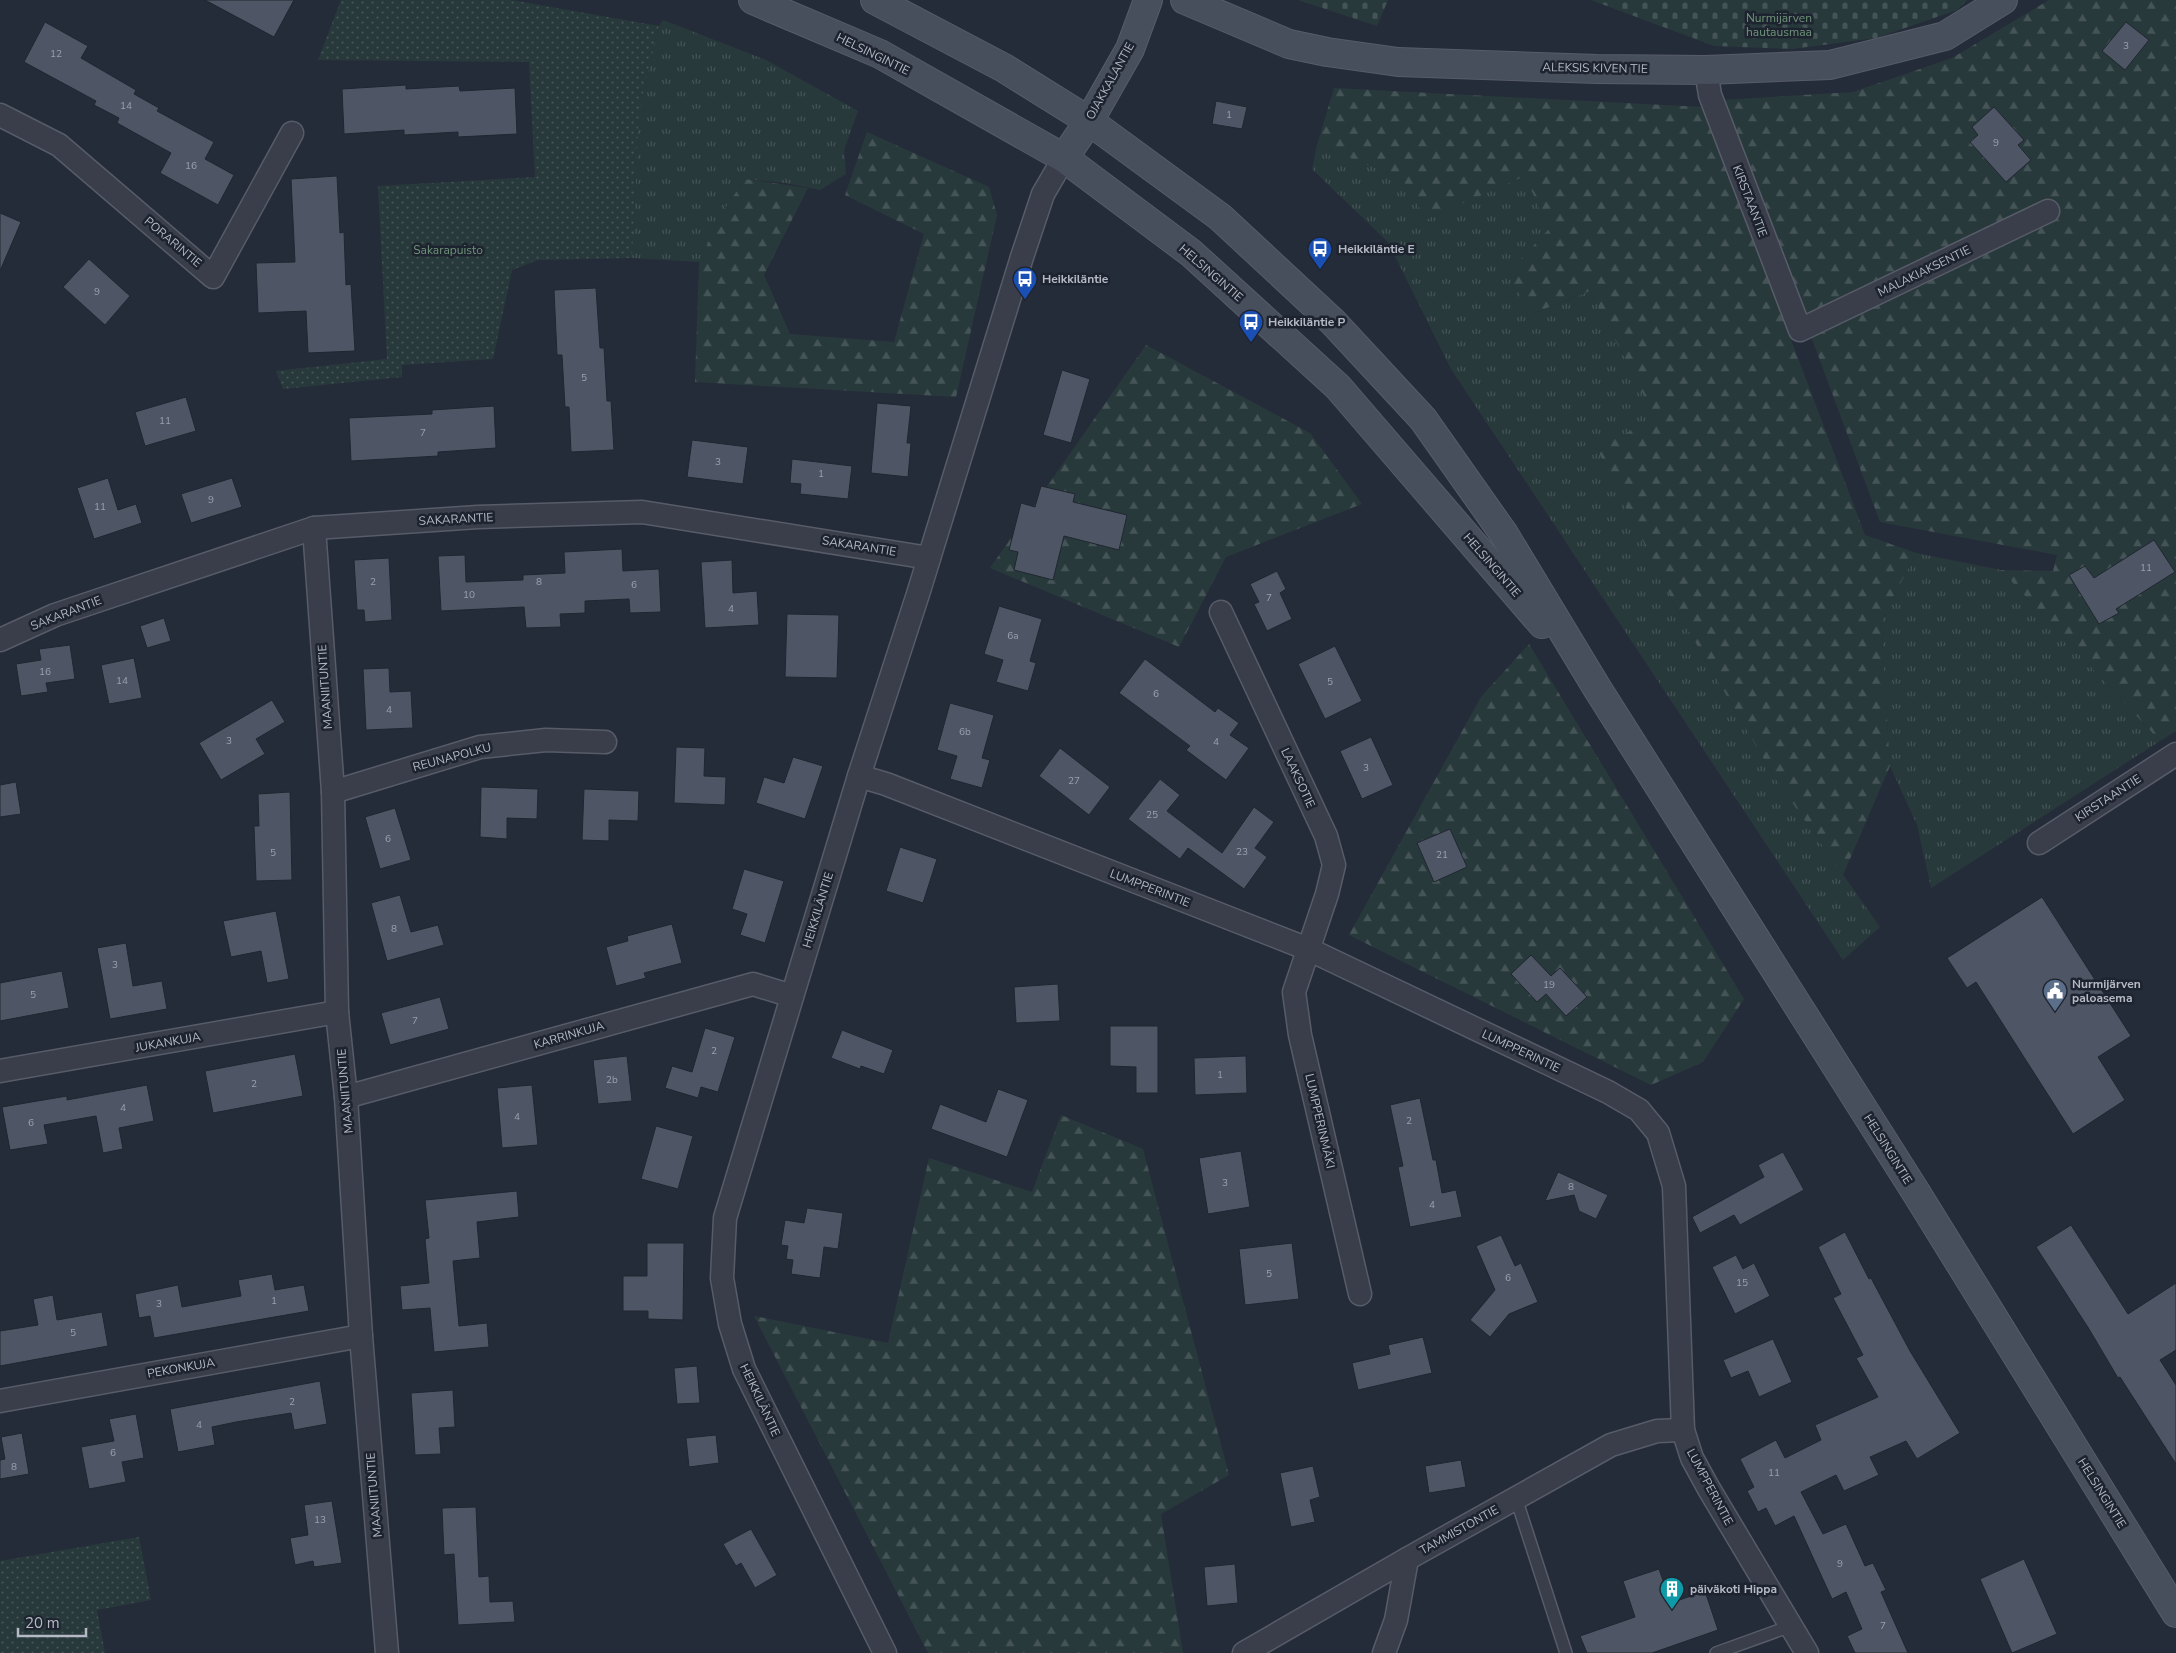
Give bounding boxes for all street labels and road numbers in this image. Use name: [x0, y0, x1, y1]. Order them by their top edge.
street label: HELSINGINTIE: [834, 29, 912, 79]
street label: OJAKKALANTIE: [1082, 39, 1138, 123]
street label: ALEKSIS KIVEN TIE: [1542, 59, 1648, 77]
street label: KIRSTAANTIE: [1729, 163, 1771, 239]
street label: PORARINTIE: [141, 213, 205, 271]
street label: HELSINGINTIE: [1176, 241, 1246, 305]
street label: MALAKIAKSENTIE: [1875, 242, 1973, 300]
street label: SAKARANTIE: [418, 509, 494, 529]
street label: HELSINGINTIE: [1460, 530, 1524, 600]
street label: SAKARANTIE: [821, 532, 897, 560]
street label: SAKARANTIE: [28, 592, 104, 634]
street label: MAANIITUNTIE: [314, 644, 336, 730]
street label: REUNAPOLKU: [411, 739, 493, 775]
street label: LAAKSOTIE: [1277, 745, 1319, 811]
street label: KIRSTAANTIE: [2072, 771, 2144, 825]
street label: LUMPPERINTIE: [1108, 865, 1192, 911]
street label: HEIKKILÄNTIE: [799, 870, 837, 950]
street label: KARRINKUJA: [532, 1017, 606, 1053]
street label: LUMPPERINTIE: [1479, 1026, 1563, 1076]
street label: JUKANKUJA: [133, 1028, 202, 1056]
street label: MAANIITUNTIE: [333, 1048, 357, 1134]
street label: LUMPPERINMÄKI: [1301, 1072, 1339, 1170]
street label: HELSINGINTIE: [1860, 1111, 1916, 1187]
street label: PEKONKUJA: [146, 1354, 216, 1382]
street label: HEIKKILÄNTIE: [736, 1361, 784, 1439]
street label: LUMPPERINTIE: [1683, 1446, 1737, 1528]
street label: MAANIITUNTIE: [362, 1452, 386, 1538]
street label: HELSINGINTIE: [2074, 1455, 2130, 1531]
street label: TAMMISTONTIE: [1417, 1502, 1501, 1558]

